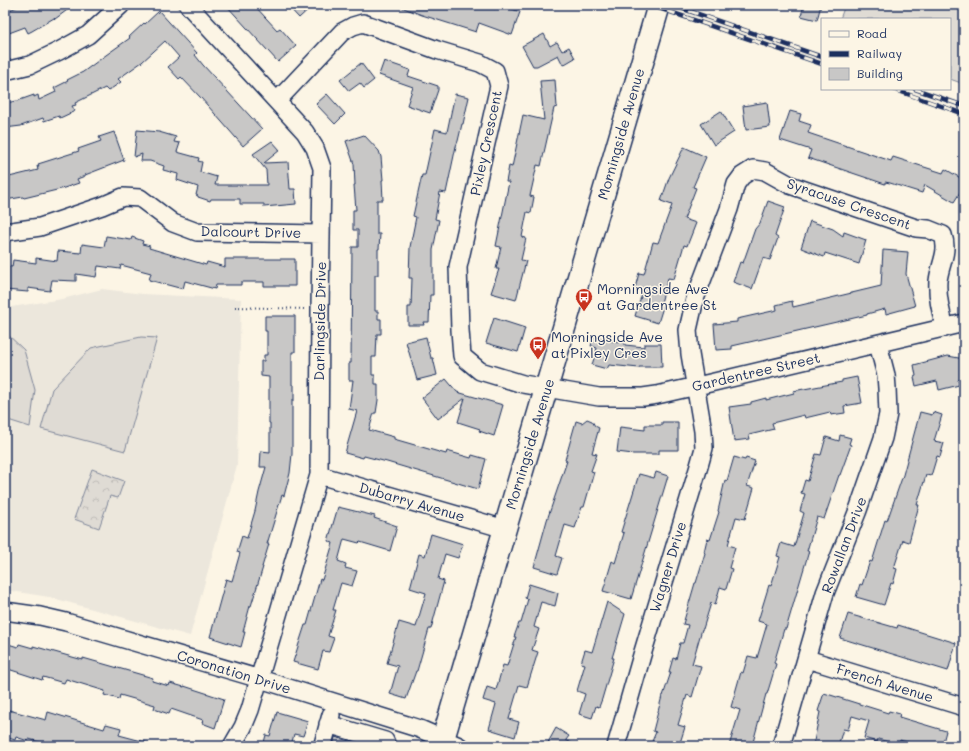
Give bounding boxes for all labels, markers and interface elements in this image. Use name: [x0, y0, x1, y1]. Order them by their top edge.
legend: [821, 18, 951, 90]
text: Road: [857, 25, 887, 41]
text: Railway: [857, 45, 902, 61]
text: Building: [857, 65, 903, 81]
street label: Morningside Avenue: [593, 66, 648, 202]
street label: Pixley Crescent: [465, 88, 506, 197]
street label: Syracuse Crescent: [785, 173, 914, 234]
street label: Dalcourt Drive: [200, 221, 302, 242]
street label: Darlingside Drive: [309, 261, 330, 381]
place label: Morningside Ave at Gardentree St: [597, 279, 717, 314]
bus stop icon: Morningside Ave at Gardentree St: [574, 287, 594, 312]
place label: Morningside Ave at Pixley Cres: [551, 327, 663, 362]
bus stop icon: Morningside Ave at Pixley Cres: [528, 335, 548, 360]
street label: Gardentree Street: [690, 348, 822, 396]
street label: Morningside Avenue: [501, 376, 558, 512]
street label: Dubarry Avenue: [357, 477, 467, 526]
street label: Rowallan Drive: [816, 494, 871, 596]
street label: Wagner Drive: [645, 519, 690, 615]
street label: Coronation Drive: [175, 645, 293, 698]
street label: French Avenue: [834, 659, 936, 706]

